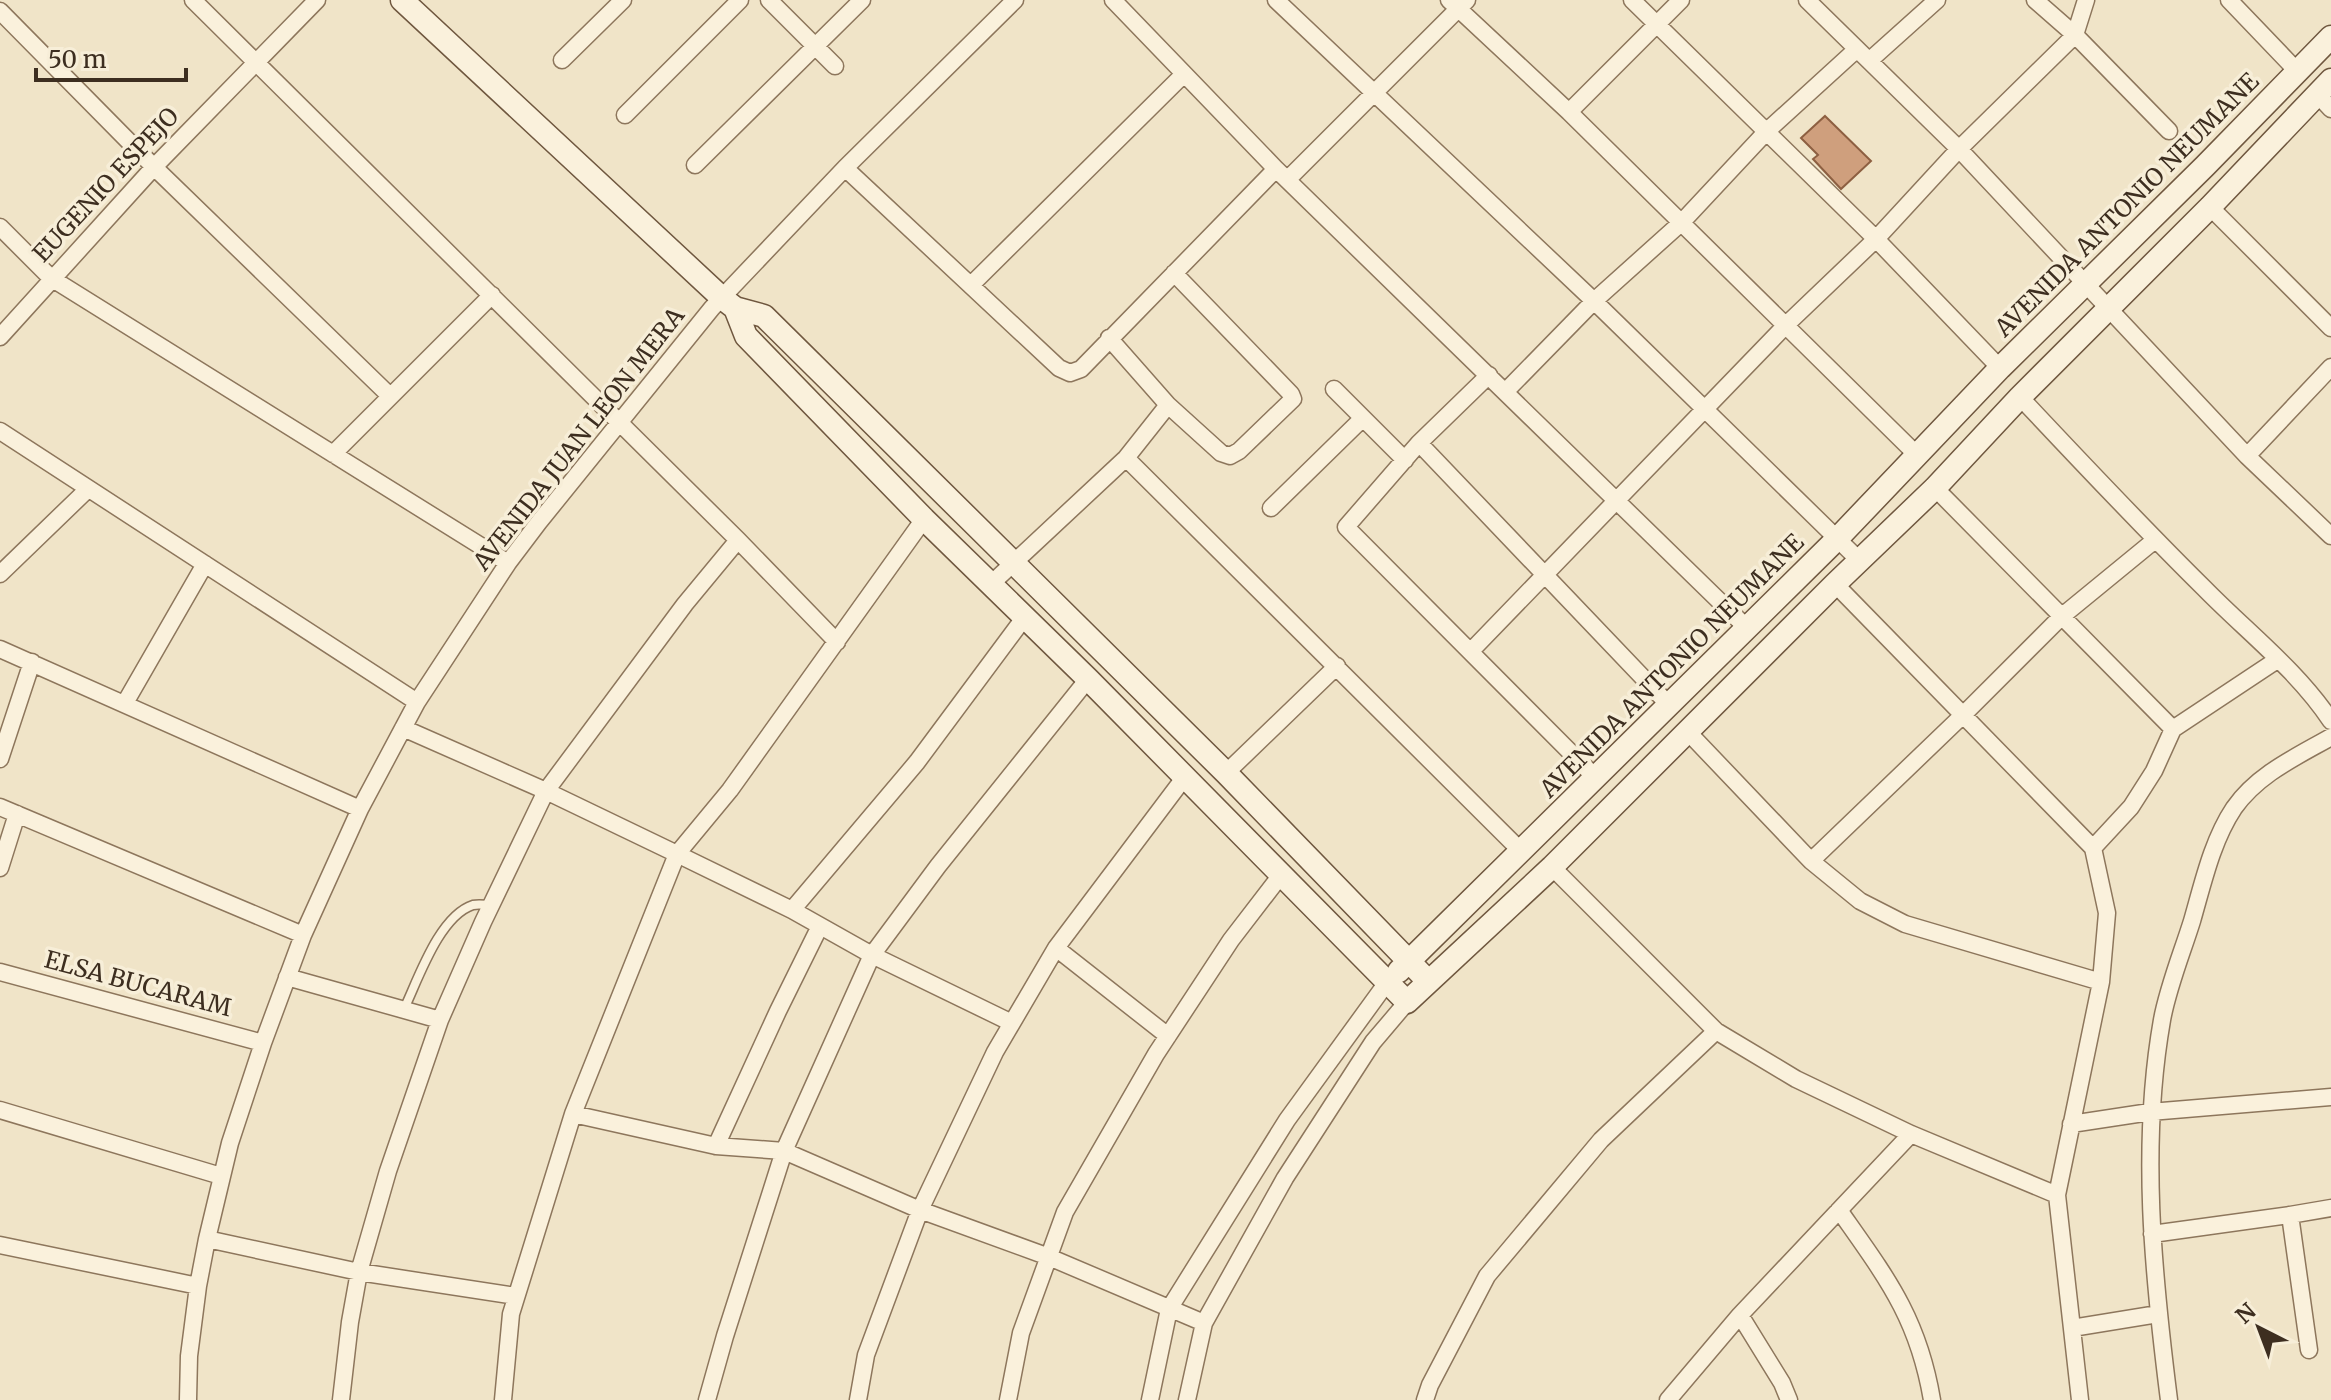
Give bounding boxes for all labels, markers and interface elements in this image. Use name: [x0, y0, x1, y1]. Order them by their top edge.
scale bar: [36, 32, 186, 82]
text: 50 m: [48, 44, 107, 75]
street label: AVENIDA ANTONIO NEUMANE: [1987, 66, 2266, 344]
street label: EUGENIO ESPEJO: [26, 101, 185, 269]
street label: AVENIDA JUAN LEON MERA: [466, 300, 692, 577]
street label: AVENIDA ANTONIO NEUMANE: [1532, 527, 1811, 805]
street label: ELSA BUCARAM: [41, 944, 235, 1023]
north arrow: [2219, 1288, 2299, 1368]
text: N: [2230, 1297, 2262, 1329]

